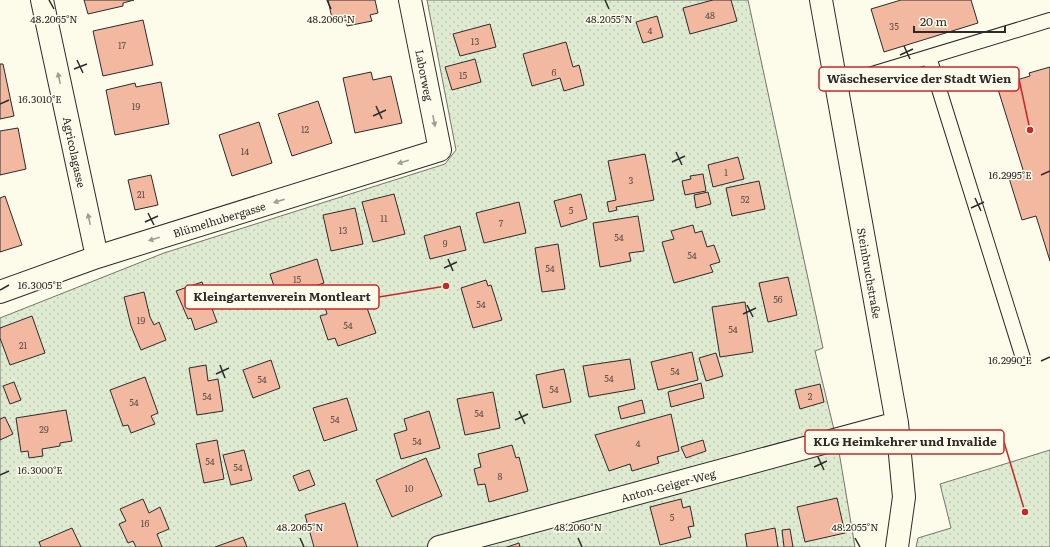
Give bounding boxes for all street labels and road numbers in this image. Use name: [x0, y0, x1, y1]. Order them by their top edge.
street label: Laborweg: [412, 48, 438, 103]
street label: Agricolagasse: [60, 115, 90, 189]
street label: Blümelhubergasse: [171, 197, 268, 241]
street label: Steinbruchstraße: [854, 226, 886, 320]
street label: Anton-Geiger-Weg: [619, 464, 718, 505]

